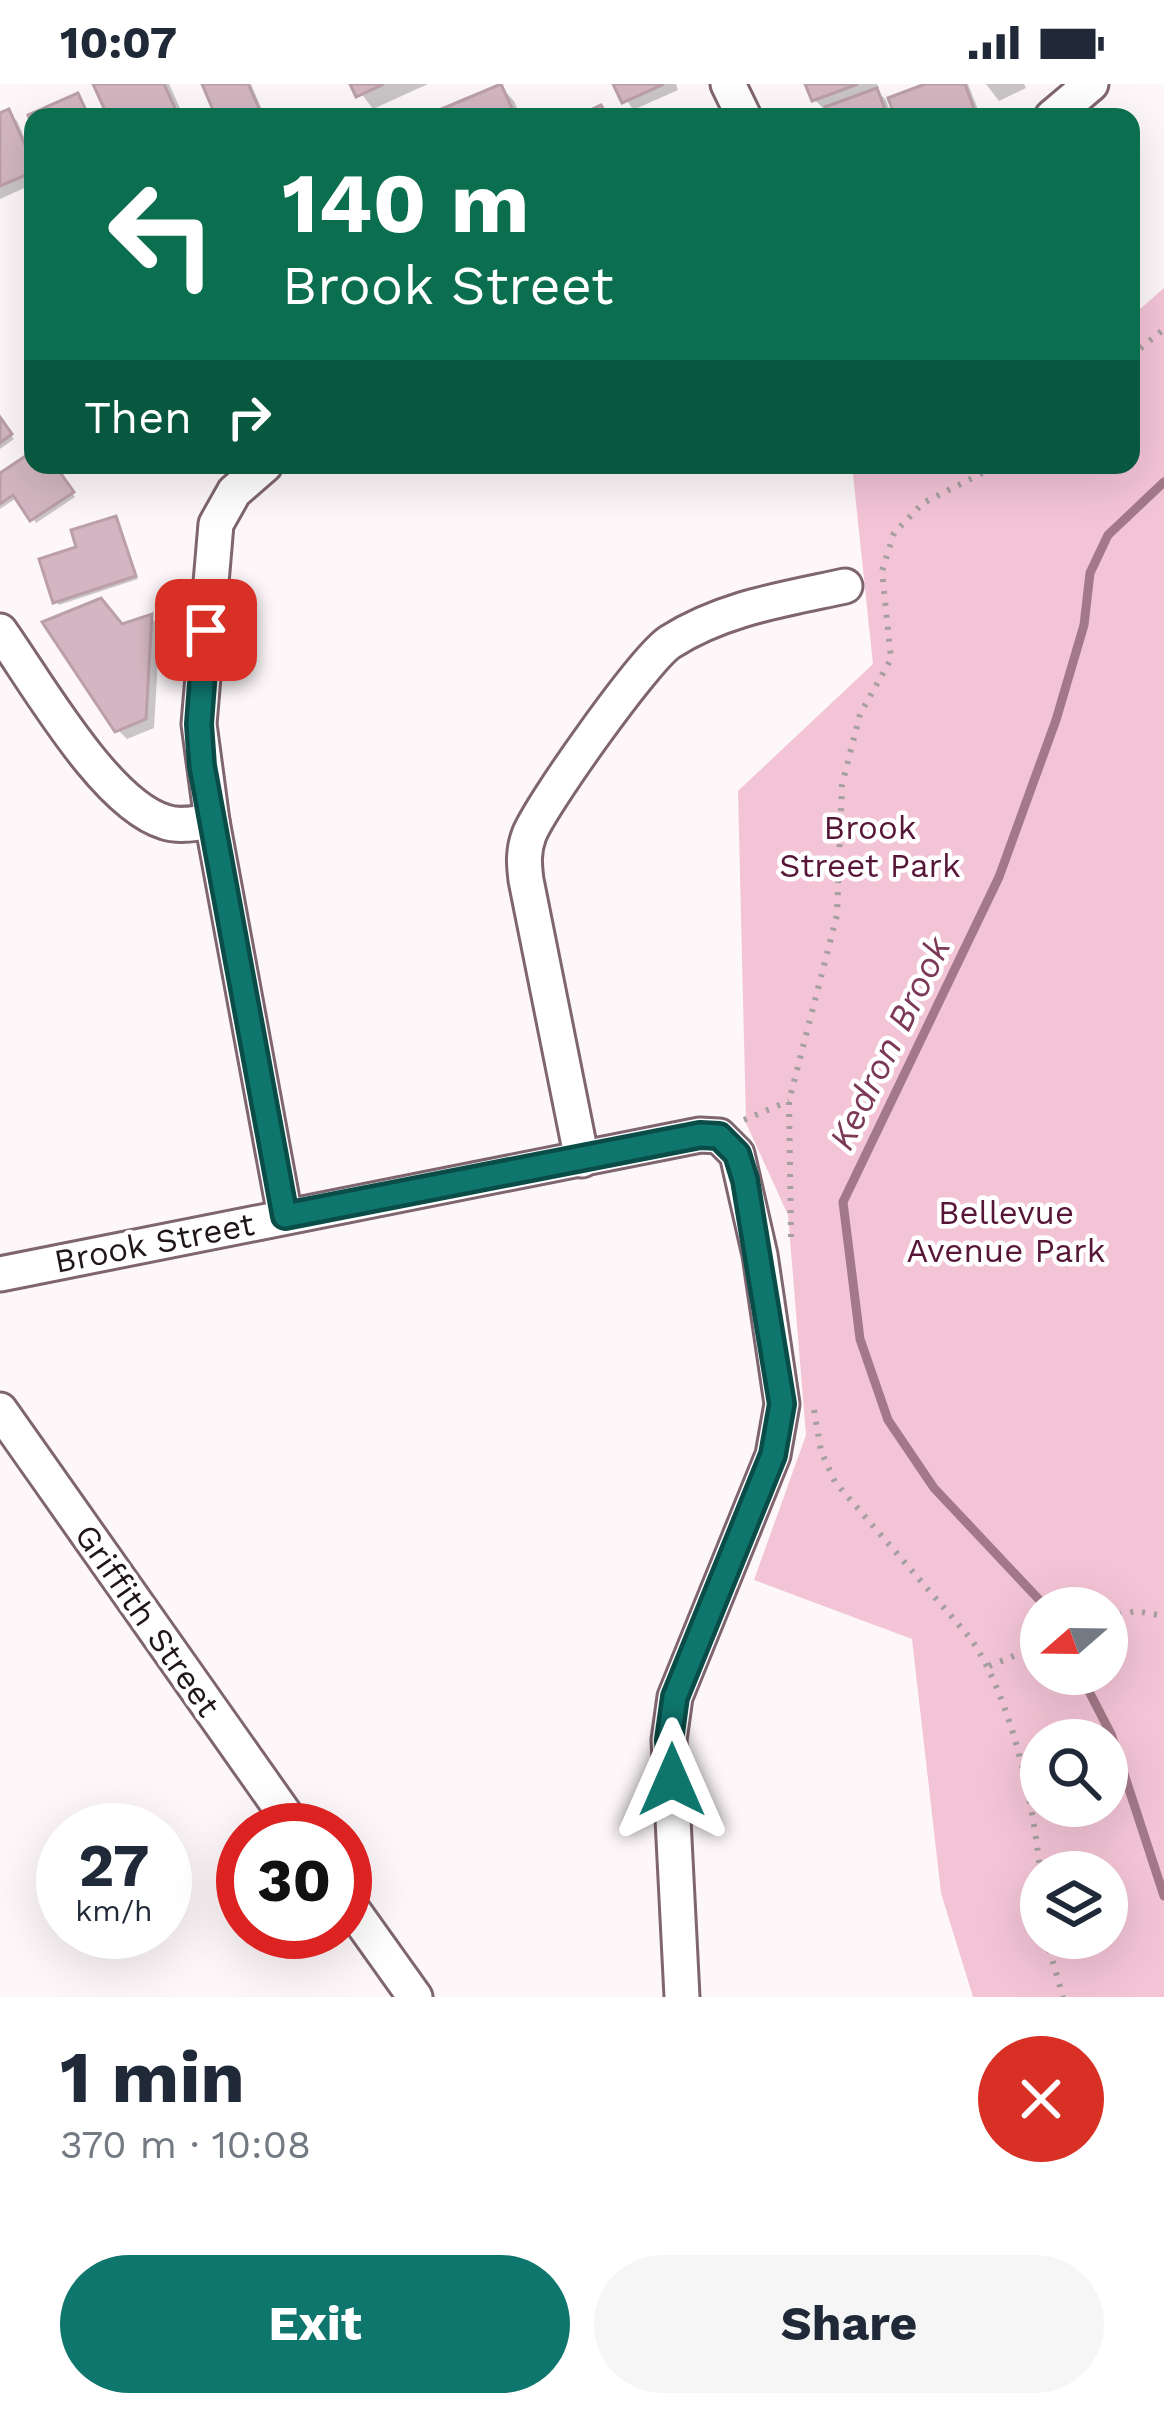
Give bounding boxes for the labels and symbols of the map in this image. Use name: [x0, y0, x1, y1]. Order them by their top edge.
pin: [155, 579, 257, 681]
park label: Brook Street Park: [779, 808, 961, 885]
water label: Kedron Brook: [820, 929, 960, 1157]
park label: Bellevue Avenue Park: [907, 1193, 1105, 1270]
street label: Brook Street: [51, 1204, 257, 1281]
street label: Griffith Street: [67, 1517, 228, 1724]
north arrow: [1020, 1587, 1128, 1695]
position arrow: [609, 1717, 735, 1843]
speed limit sign: 30: [216, 1803, 372, 1959]

